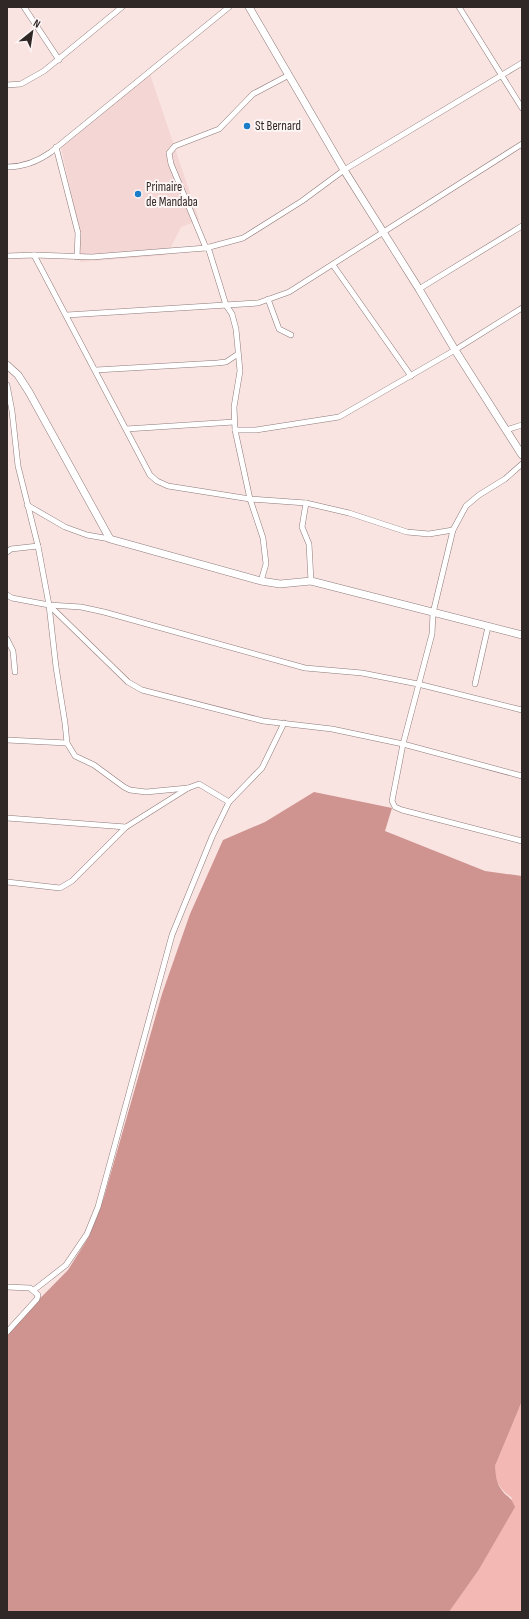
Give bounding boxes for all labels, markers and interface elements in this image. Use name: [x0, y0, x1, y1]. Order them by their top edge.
north arrow: [12, 12, 52, 52]
text: N: [31, 17, 43, 31]
place label: St Bernard: [255, 118, 301, 134]
marker: St Bernard: [242, 121, 252, 131]
place label: Primaire de Mandaba: [146, 179, 198, 210]
marker: Primaire de Mandaba: [133, 189, 143, 199]

